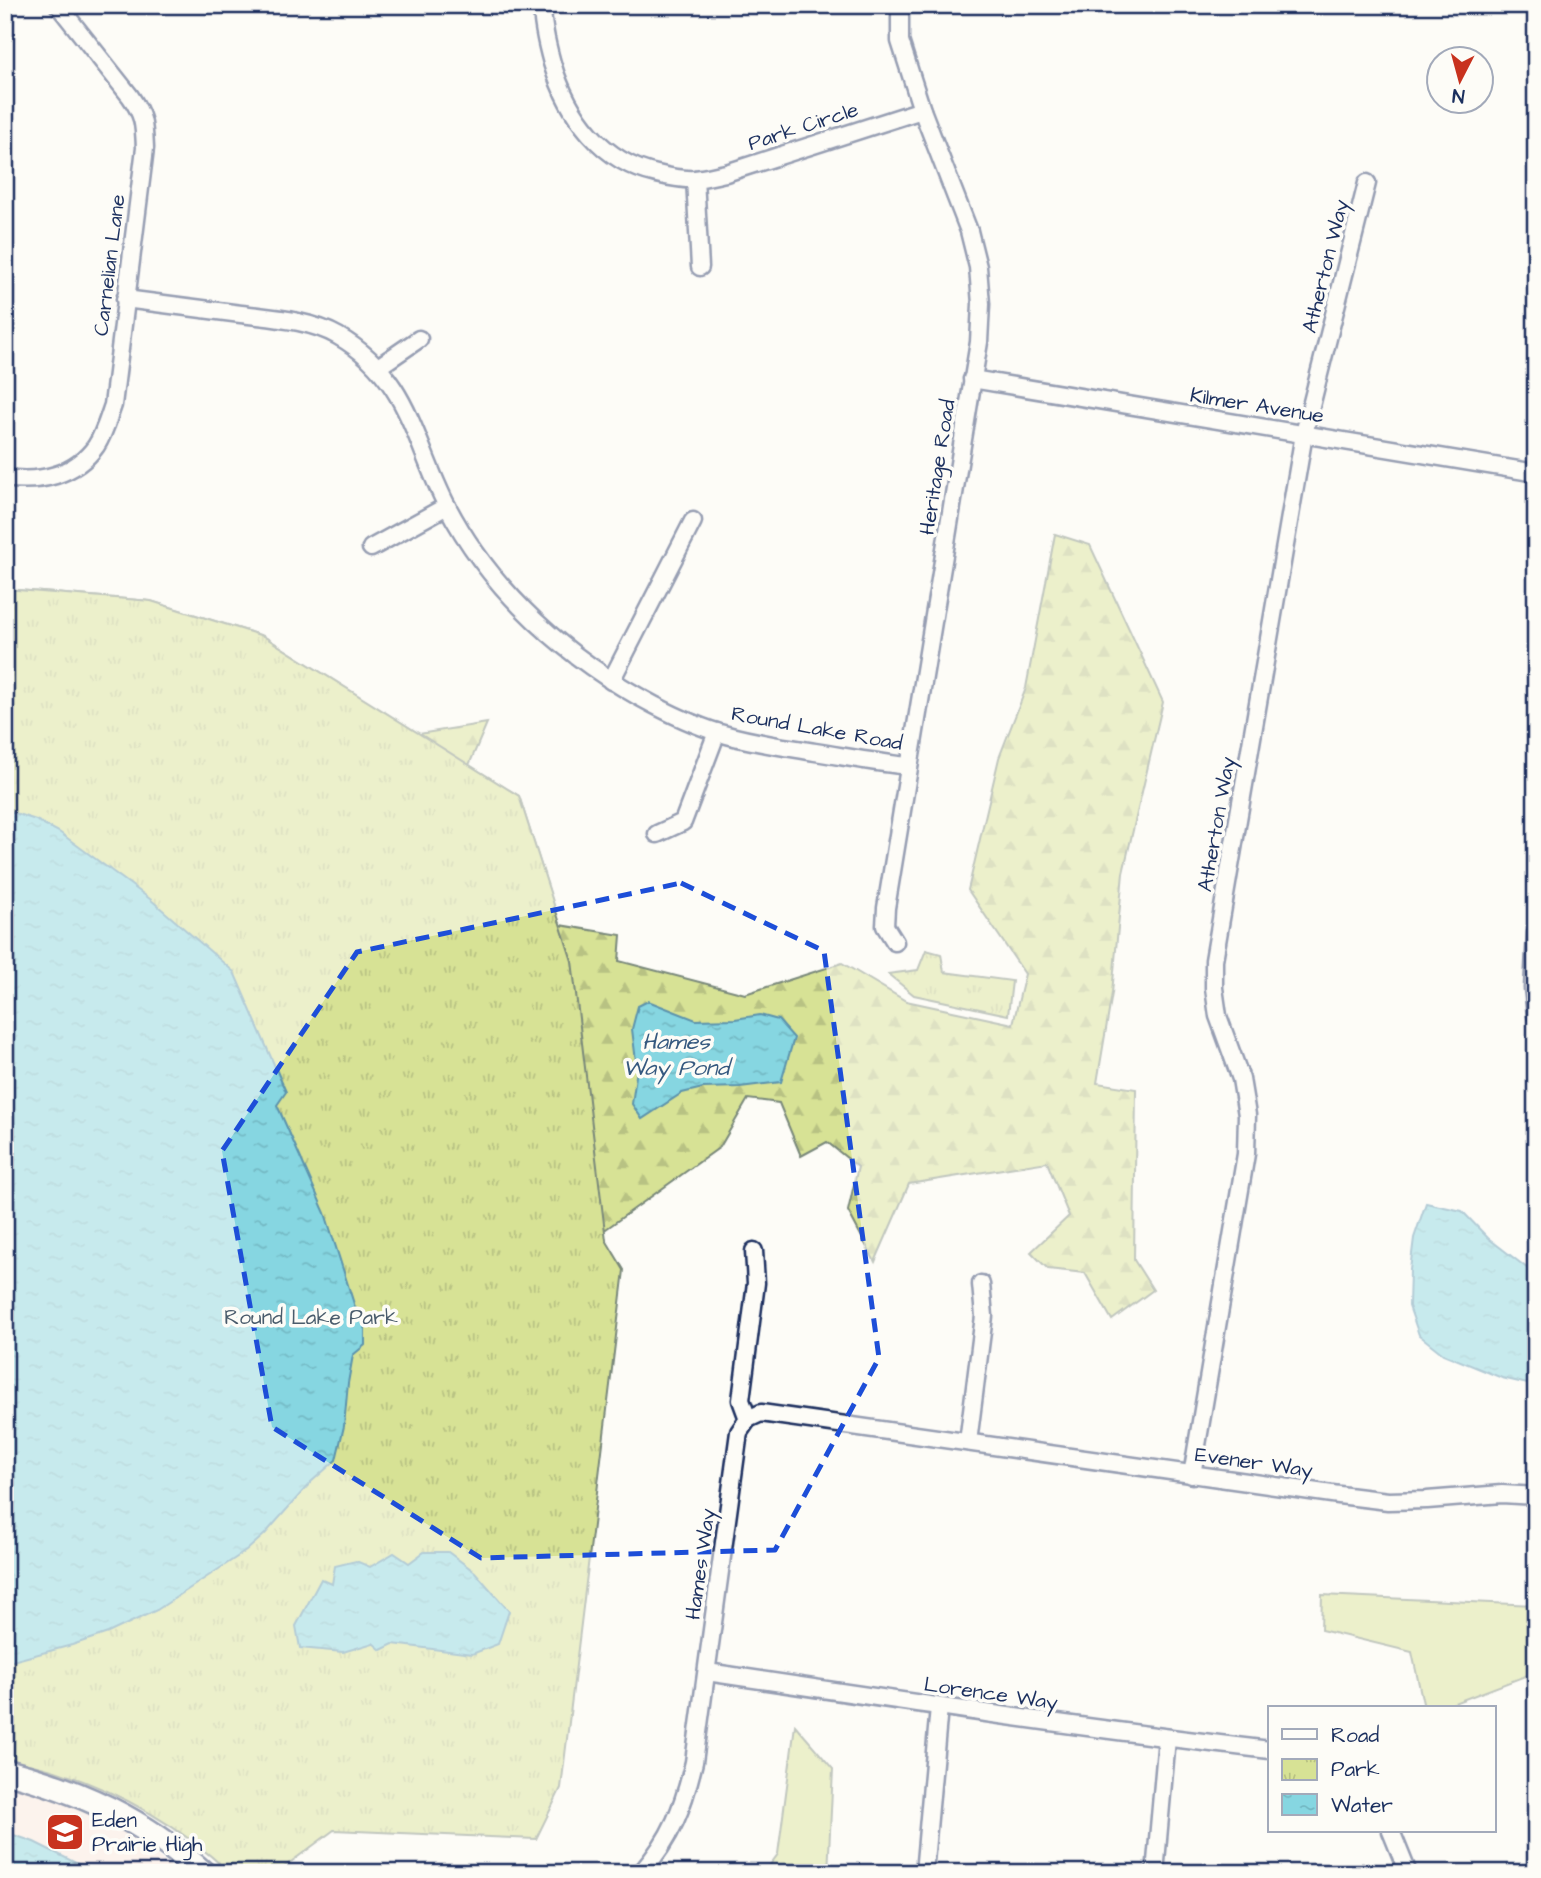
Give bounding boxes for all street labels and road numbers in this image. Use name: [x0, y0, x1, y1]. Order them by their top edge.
street label: Park Circle: [744, 95, 862, 158]
street label: Carnelian Lane: [86, 193, 133, 337]
street label: Atherton Way: [1295, 196, 1358, 336]
street label: Kilmer Avenue: [1188, 381, 1326, 430]
street label: Heritage Road: [912, 397, 965, 537]
street label: Round Lake Road: [729, 699, 905, 758]
street label: Atherton Way: [1190, 754, 1245, 894]
street label: Evener Way: [1193, 1440, 1315, 1487]
street label: Hames Way: [678, 1506, 725, 1622]
street label: Lorence Way: [922, 1670, 1060, 1719]

